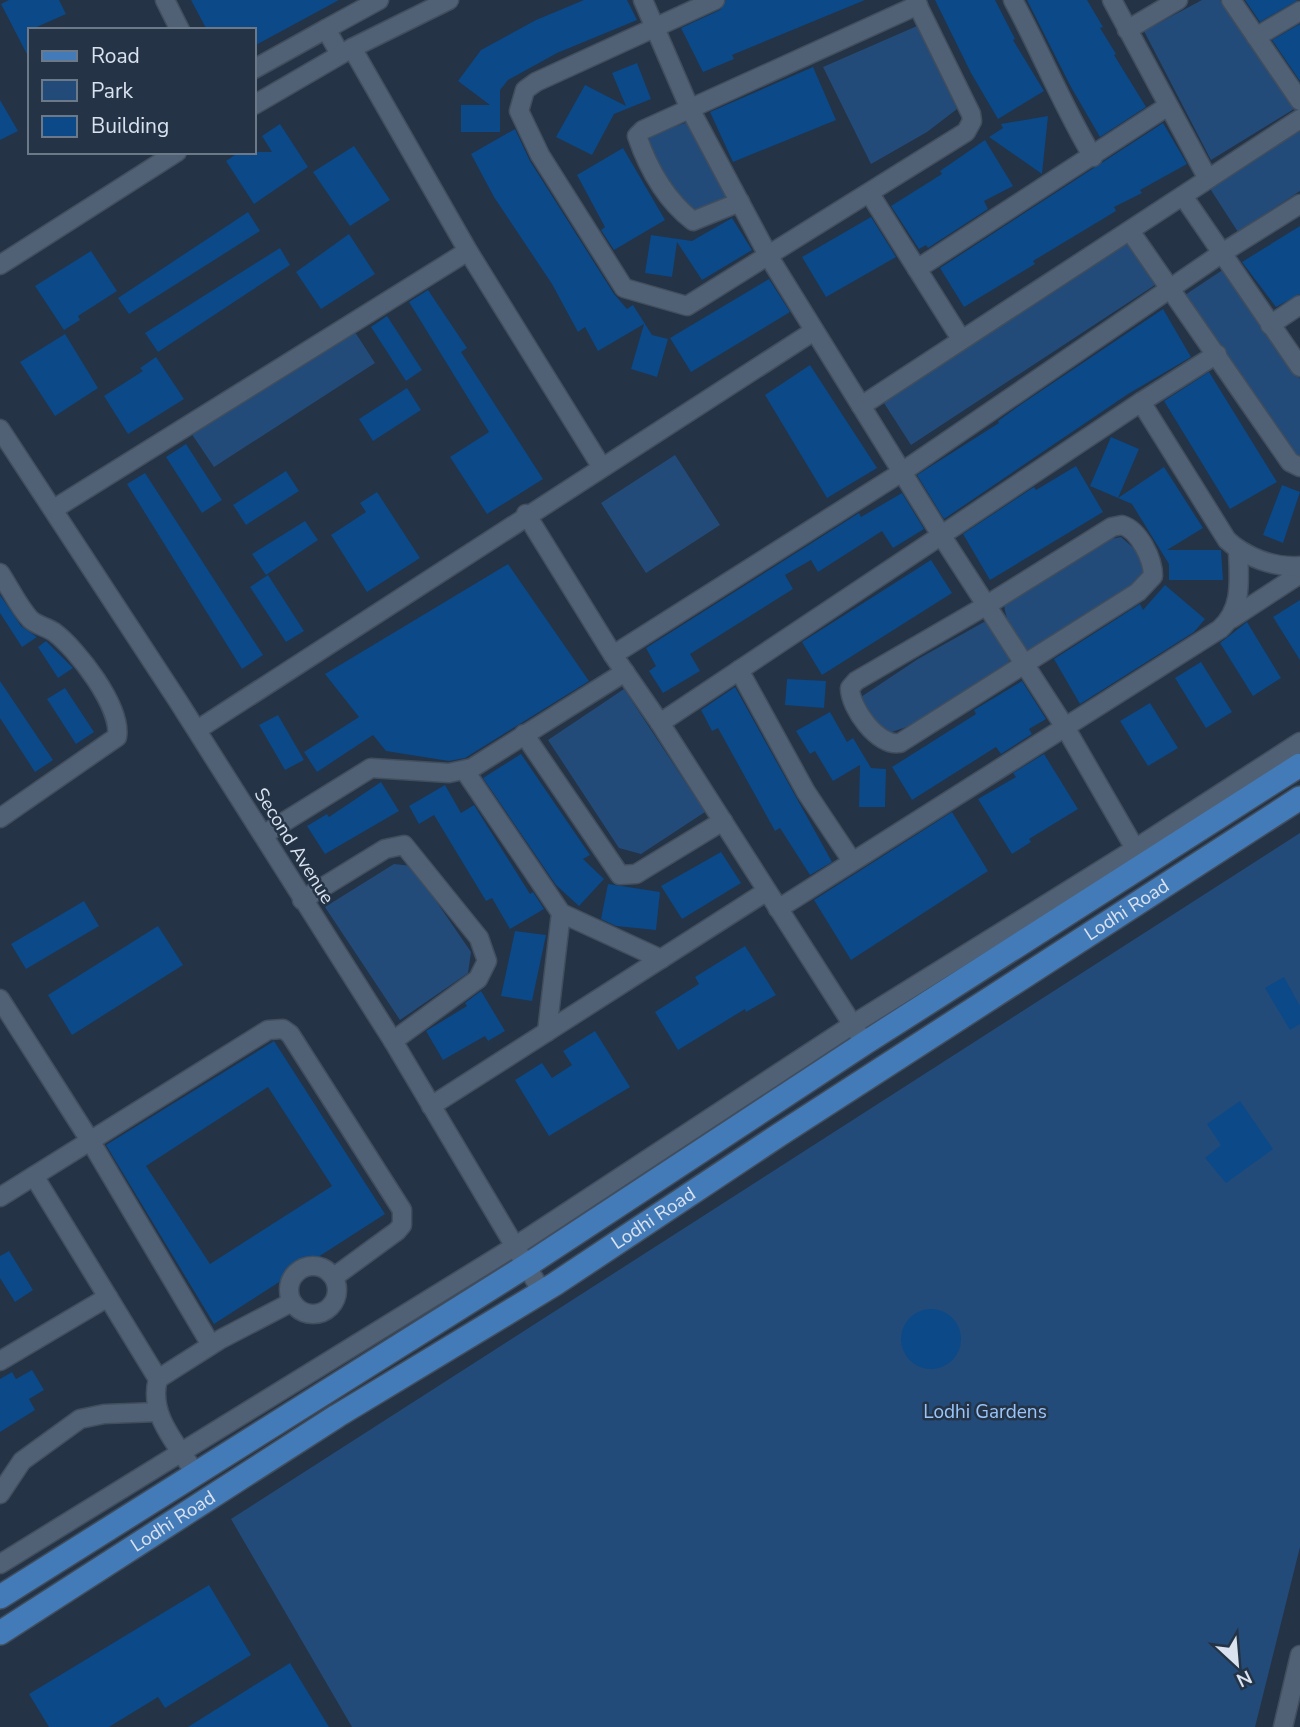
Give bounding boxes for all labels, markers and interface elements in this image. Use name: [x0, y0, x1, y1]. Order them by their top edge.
legend: [28, 28, 256, 154]
text: Road: [91, 42, 140, 70]
text: Park: [91, 77, 133, 105]
text: Building: [91, 112, 169, 140]
street label: Second Avenue: [248, 783, 340, 909]
street label: Lodhi Road: [1079, 873, 1174, 947]
street label: Lodhi Road: [606, 1181, 701, 1256]
park label: Lodhi Gardens: [923, 1399, 1047, 1425]
street label: Lodhi Road: [126, 1484, 221, 1558]
north arrow: [1202, 1629, 1272, 1699]
text: N: [1232, 1664, 1256, 1693]

